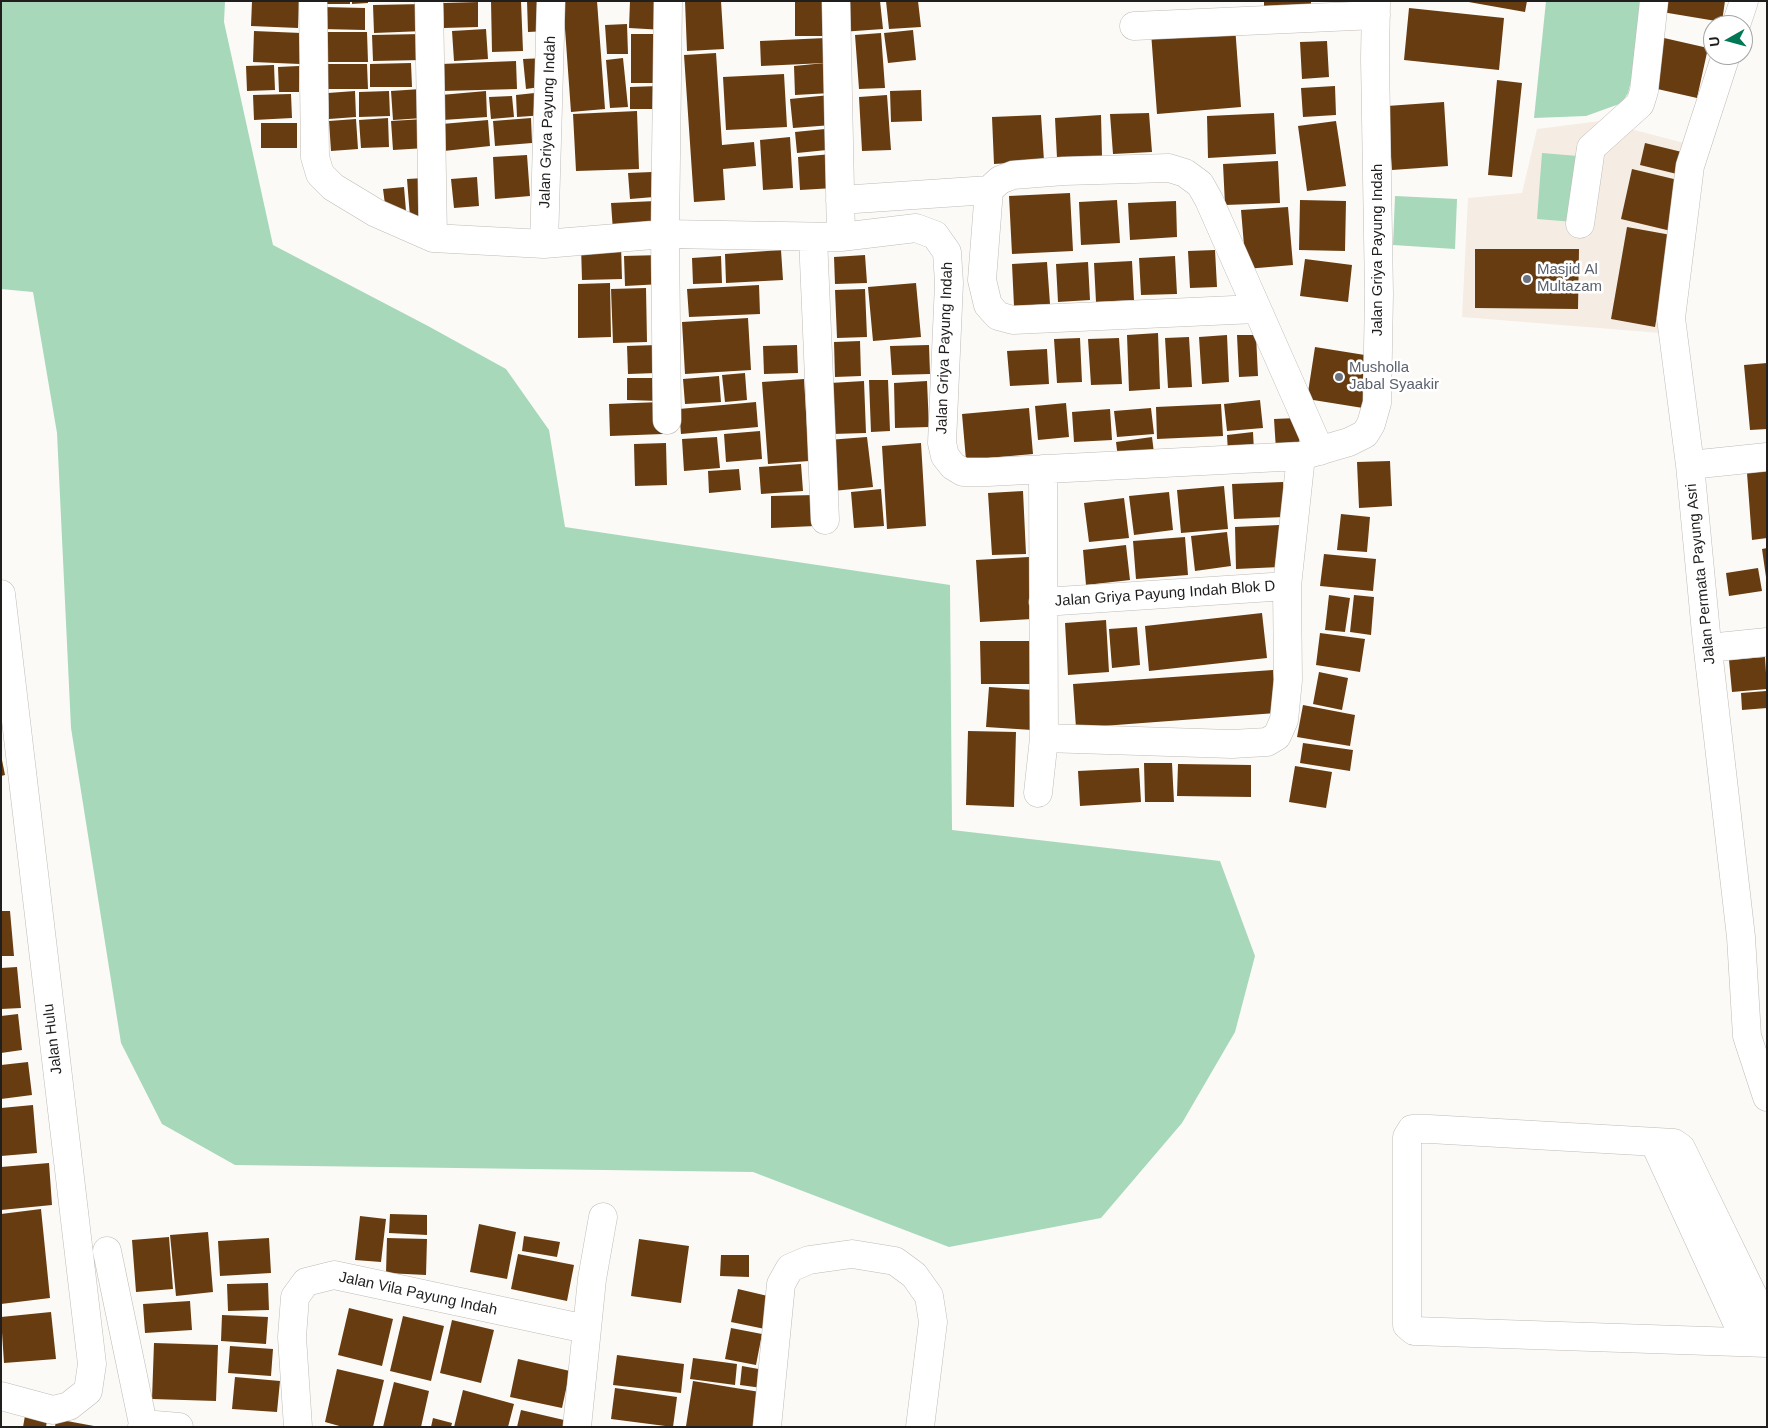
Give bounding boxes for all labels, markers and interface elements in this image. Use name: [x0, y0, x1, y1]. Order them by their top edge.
north arrow: [1703, 15, 1753, 65]
street label: Jalan Griya Payung Indah: [536, 35, 560, 209]
text: U: [1706, 36, 1723, 48]
street label: Jalan Griya Payung Indah: [1369, 164, 1387, 336]
street label: Jalan Griya Payung Indah: [933, 261, 957, 435]
place label: Masjid Al Multazam: [1537, 261, 1602, 296]
marker: Masjid Al Multazam: [1521, 273, 1533, 285]
place label: Musholla Jabal Syaakir: [1349, 359, 1439, 394]
marker: Musholla Jabal Syaakir: [1333, 371, 1345, 383]
street label: Jalan Permata Payung Asri: [1683, 483, 1719, 665]
street label: Jalan Griya Payung Indah Blok D: [1054, 577, 1276, 611]
street label: Jalan Hulu: [40, 1003, 66, 1075]
street label: Jalan Vila Payung Indah: [337, 1268, 499, 1320]

